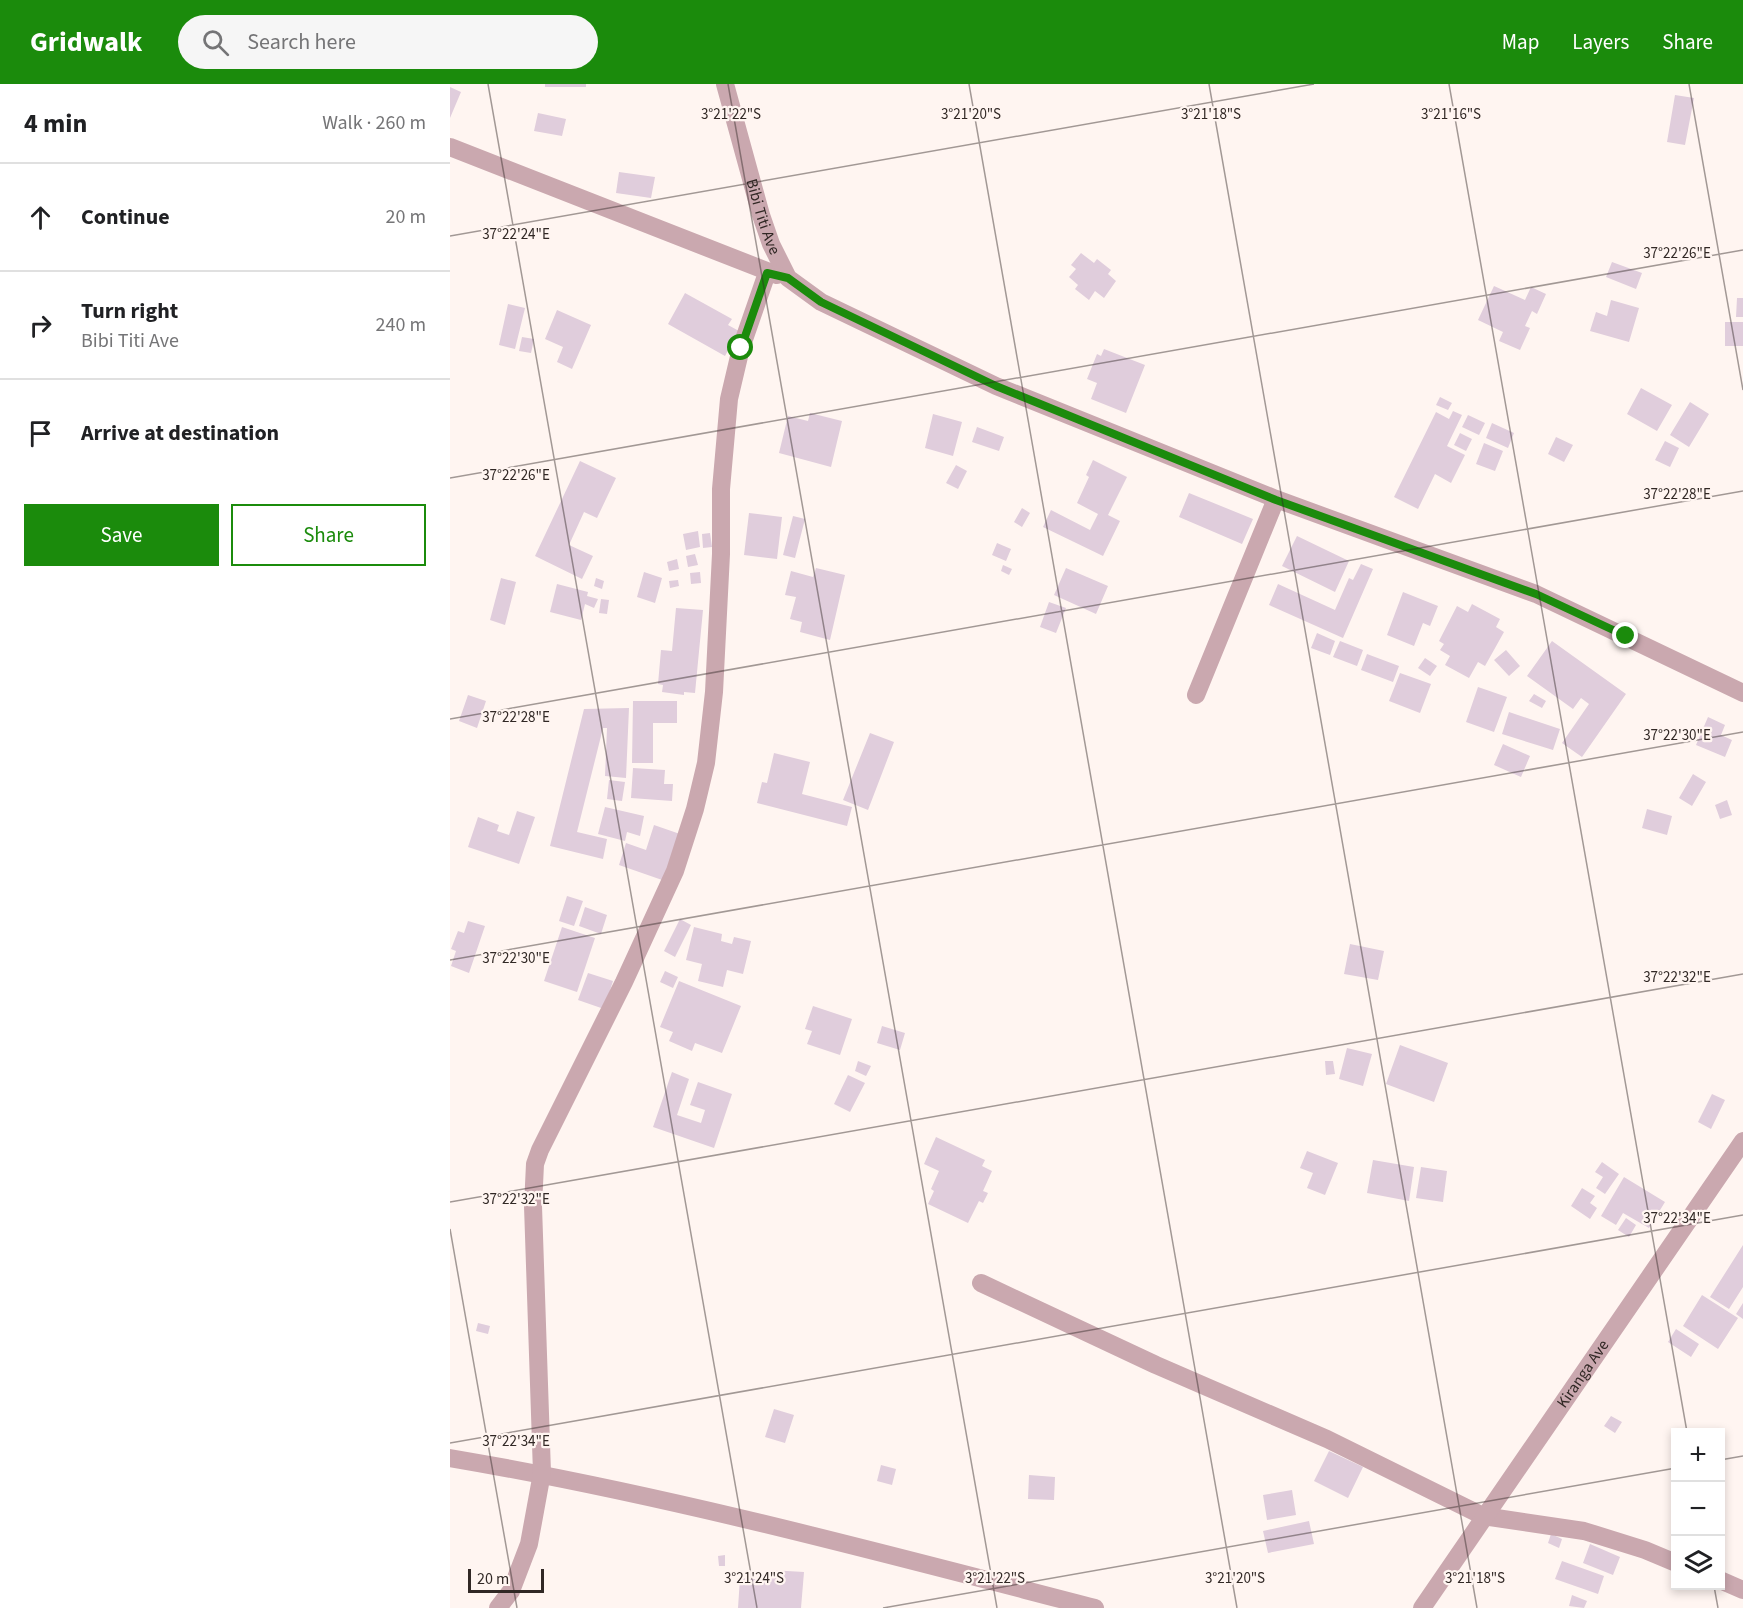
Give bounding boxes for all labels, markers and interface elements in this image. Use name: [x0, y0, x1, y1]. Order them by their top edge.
search box: [178, 15, 598, 69]
text: Gridwalk: [30, 22, 142, 62]
icon: search: [199, 26, 232, 59]
text: Search here: [247, 26, 356, 58]
text: Map: [1502, 27, 1539, 57]
text: Layers: [1572, 27, 1629, 57]
text: Share: [1662, 27, 1713, 57]
text: 3°21'22"S: [701, 104, 761, 125]
text: 3°21'20"S: [941, 104, 1001, 125]
text: 3°21'18"S: [1181, 104, 1241, 125]
text: 3°21'16"S: [1421, 104, 1481, 125]
text: 4 min: [24, 105, 87, 142]
text: Walk · 260 m: [322, 109, 426, 137]
street label: Bibi Titi Ave: [741, 176, 786, 259]
icon: ahead: [24, 201, 57, 234]
text: Continue: [81, 201, 170, 233]
text: 20 m: [386, 203, 426, 231]
text: 37°22'24"E: [482, 224, 550, 245]
text: 37°22'26"E: [1643, 243, 1711, 264]
text: Turn right: [81, 295, 178, 327]
icon: right: [24, 309, 57, 342]
text: 240 m: [376, 311, 426, 339]
text: Bibi Titi Ave: [81, 327, 179, 355]
route start: [727, 334, 753, 360]
icon: arrive: [24, 417, 57, 450]
text: Arrive at destination: [81, 417, 279, 449]
text: 37°22'26"E: [482, 465, 550, 486]
text: 37°22'28"E: [1643, 484, 1711, 505]
button: Save: [24, 504, 219, 566]
button: Share: [231, 504, 426, 566]
route end: [1612, 622, 1638, 648]
text: 37°22'28"E: [482, 707, 550, 728]
text: 37°22'30"E: [1643, 725, 1711, 746]
text: 37°22'30"E: [482, 948, 550, 969]
text: 37°22'32"E: [1643, 967, 1711, 988]
text: 37°22'32"E: [482, 1189, 550, 1210]
text: 37°22'34"E: [1643, 1208, 1711, 1229]
street label: Kiranga Ave: [1552, 1335, 1614, 1412]
map controls: [1671, 1428, 1725, 1590]
button: +: [1671, 1428, 1725, 1482]
text: 37°22'34"E: [482, 1431, 550, 1452]
button: −: [1671, 1482, 1725, 1536]
button: layers: [1671, 1536, 1725, 1590]
scale bar: [468, 1566, 544, 1594]
text: 20 m: [477, 1568, 509, 1590]
text: 3°21'24"S: [724, 1568, 784, 1589]
text: 3°21'22"S: [965, 1568, 1025, 1589]
text: 3°21'20"S: [1205, 1568, 1265, 1589]
text: 3°21'18"S: [1445, 1568, 1505, 1589]

